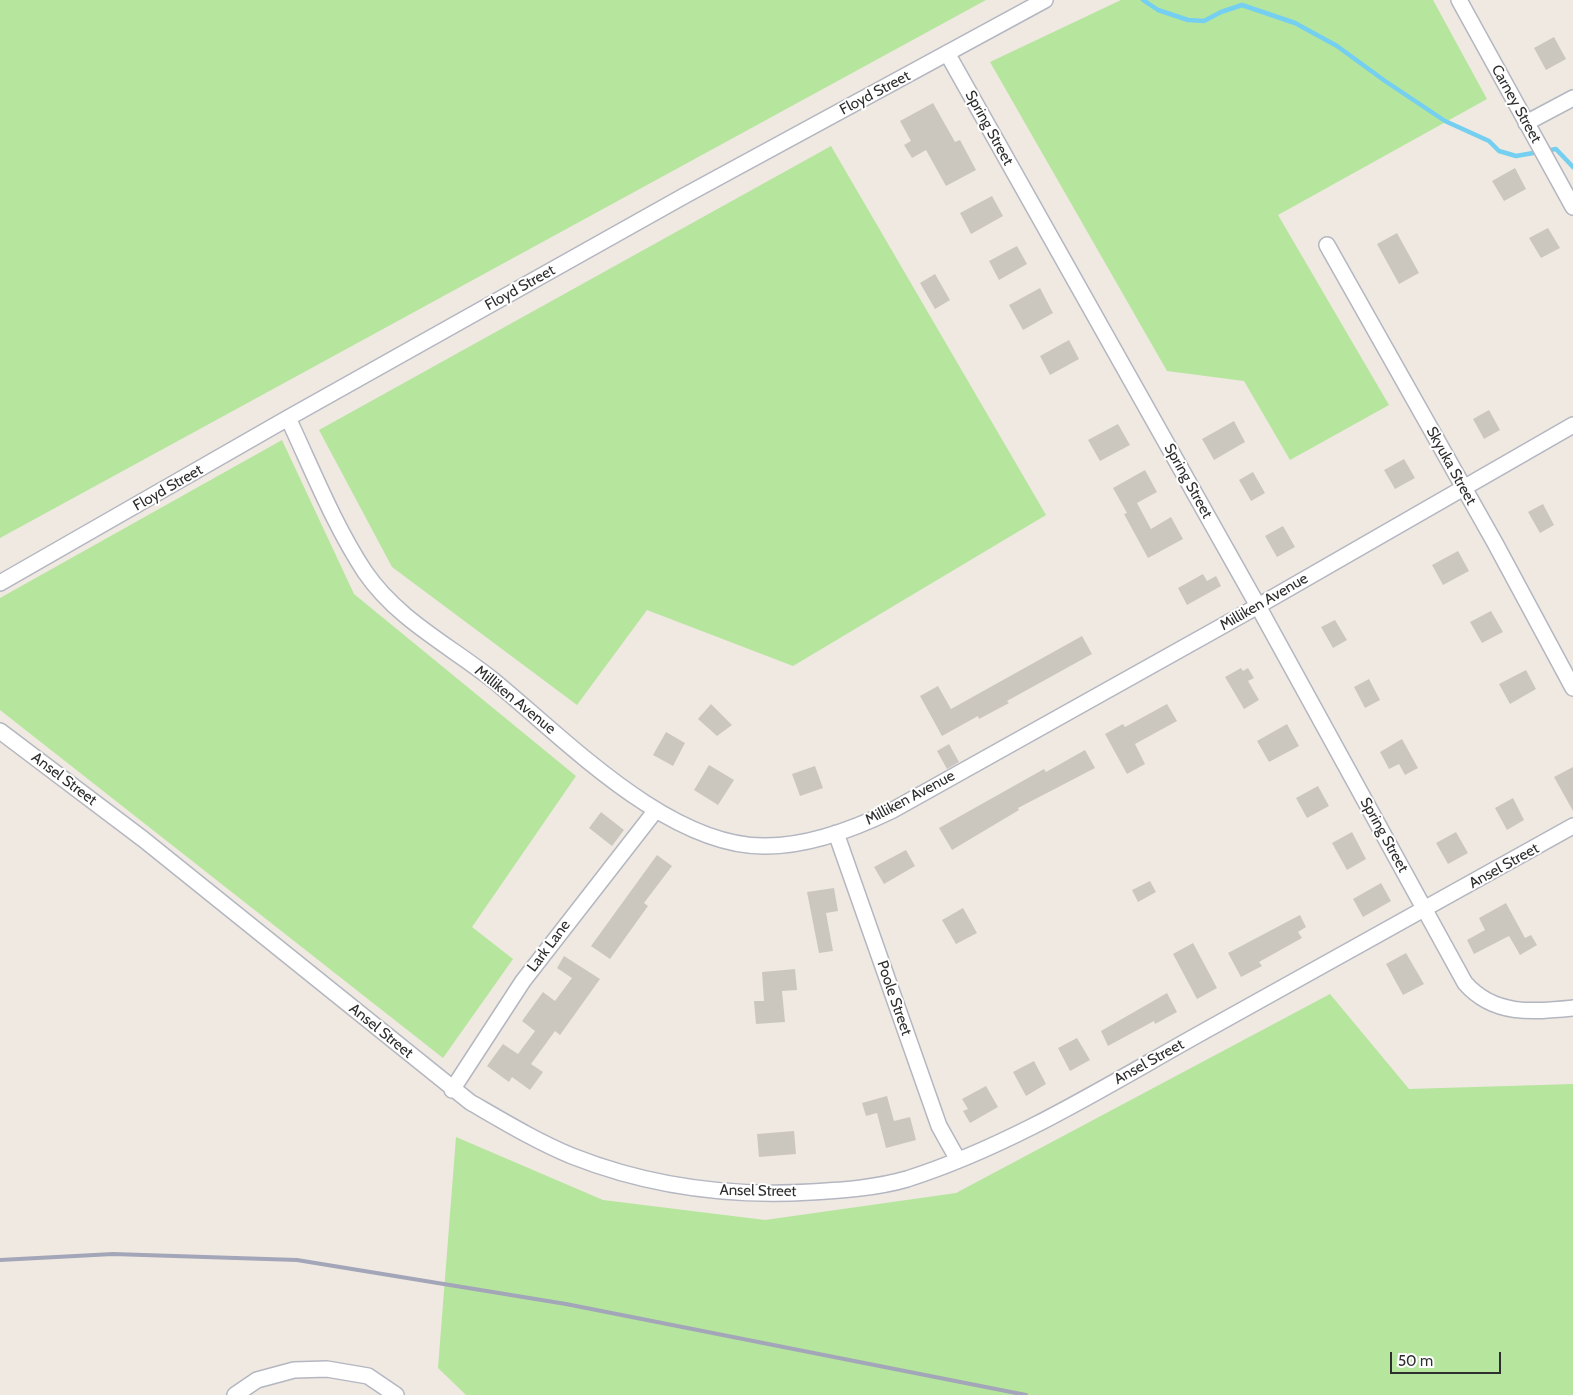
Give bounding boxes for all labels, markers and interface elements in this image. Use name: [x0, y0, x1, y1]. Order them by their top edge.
street label: Carney Street: [1487, 62, 1545, 146]
street label: Floyd Street: [837, 67, 913, 119]
street label: Spring Street: [961, 87, 1017, 169]
street label: Floyd Street: [482, 261, 558, 315]
street label: Skyuka Street: [1422, 424, 1480, 508]
street label: Spring Street: [1160, 440, 1216, 522]
street label: Floyd Street: [130, 461, 206, 515]
street label: Milliken Avenue: [1217, 569, 1311, 635]
street label: Milliken Avenue: [471, 662, 559, 738]
street label: Ansel Street: [28, 749, 100, 809]
street label: Milliken Avenue: [862, 767, 958, 829]
street label: Spring Street: [1356, 794, 1412, 876]
street label: Ansel Street: [1466, 839, 1542, 893]
street label: Lark Lane: [524, 916, 574, 976]
street label: Poole Street: [873, 958, 915, 1038]
street label: Ansel Street: [345, 1000, 417, 1062]
street label: Ansel Street: [1111, 1035, 1187, 1089]
street label: Ansel Street: [719, 1181, 797, 1201]
scale bar: [1393, 1342, 1504, 1374]
text: 50 m: [1398, 1352, 1433, 1370]

